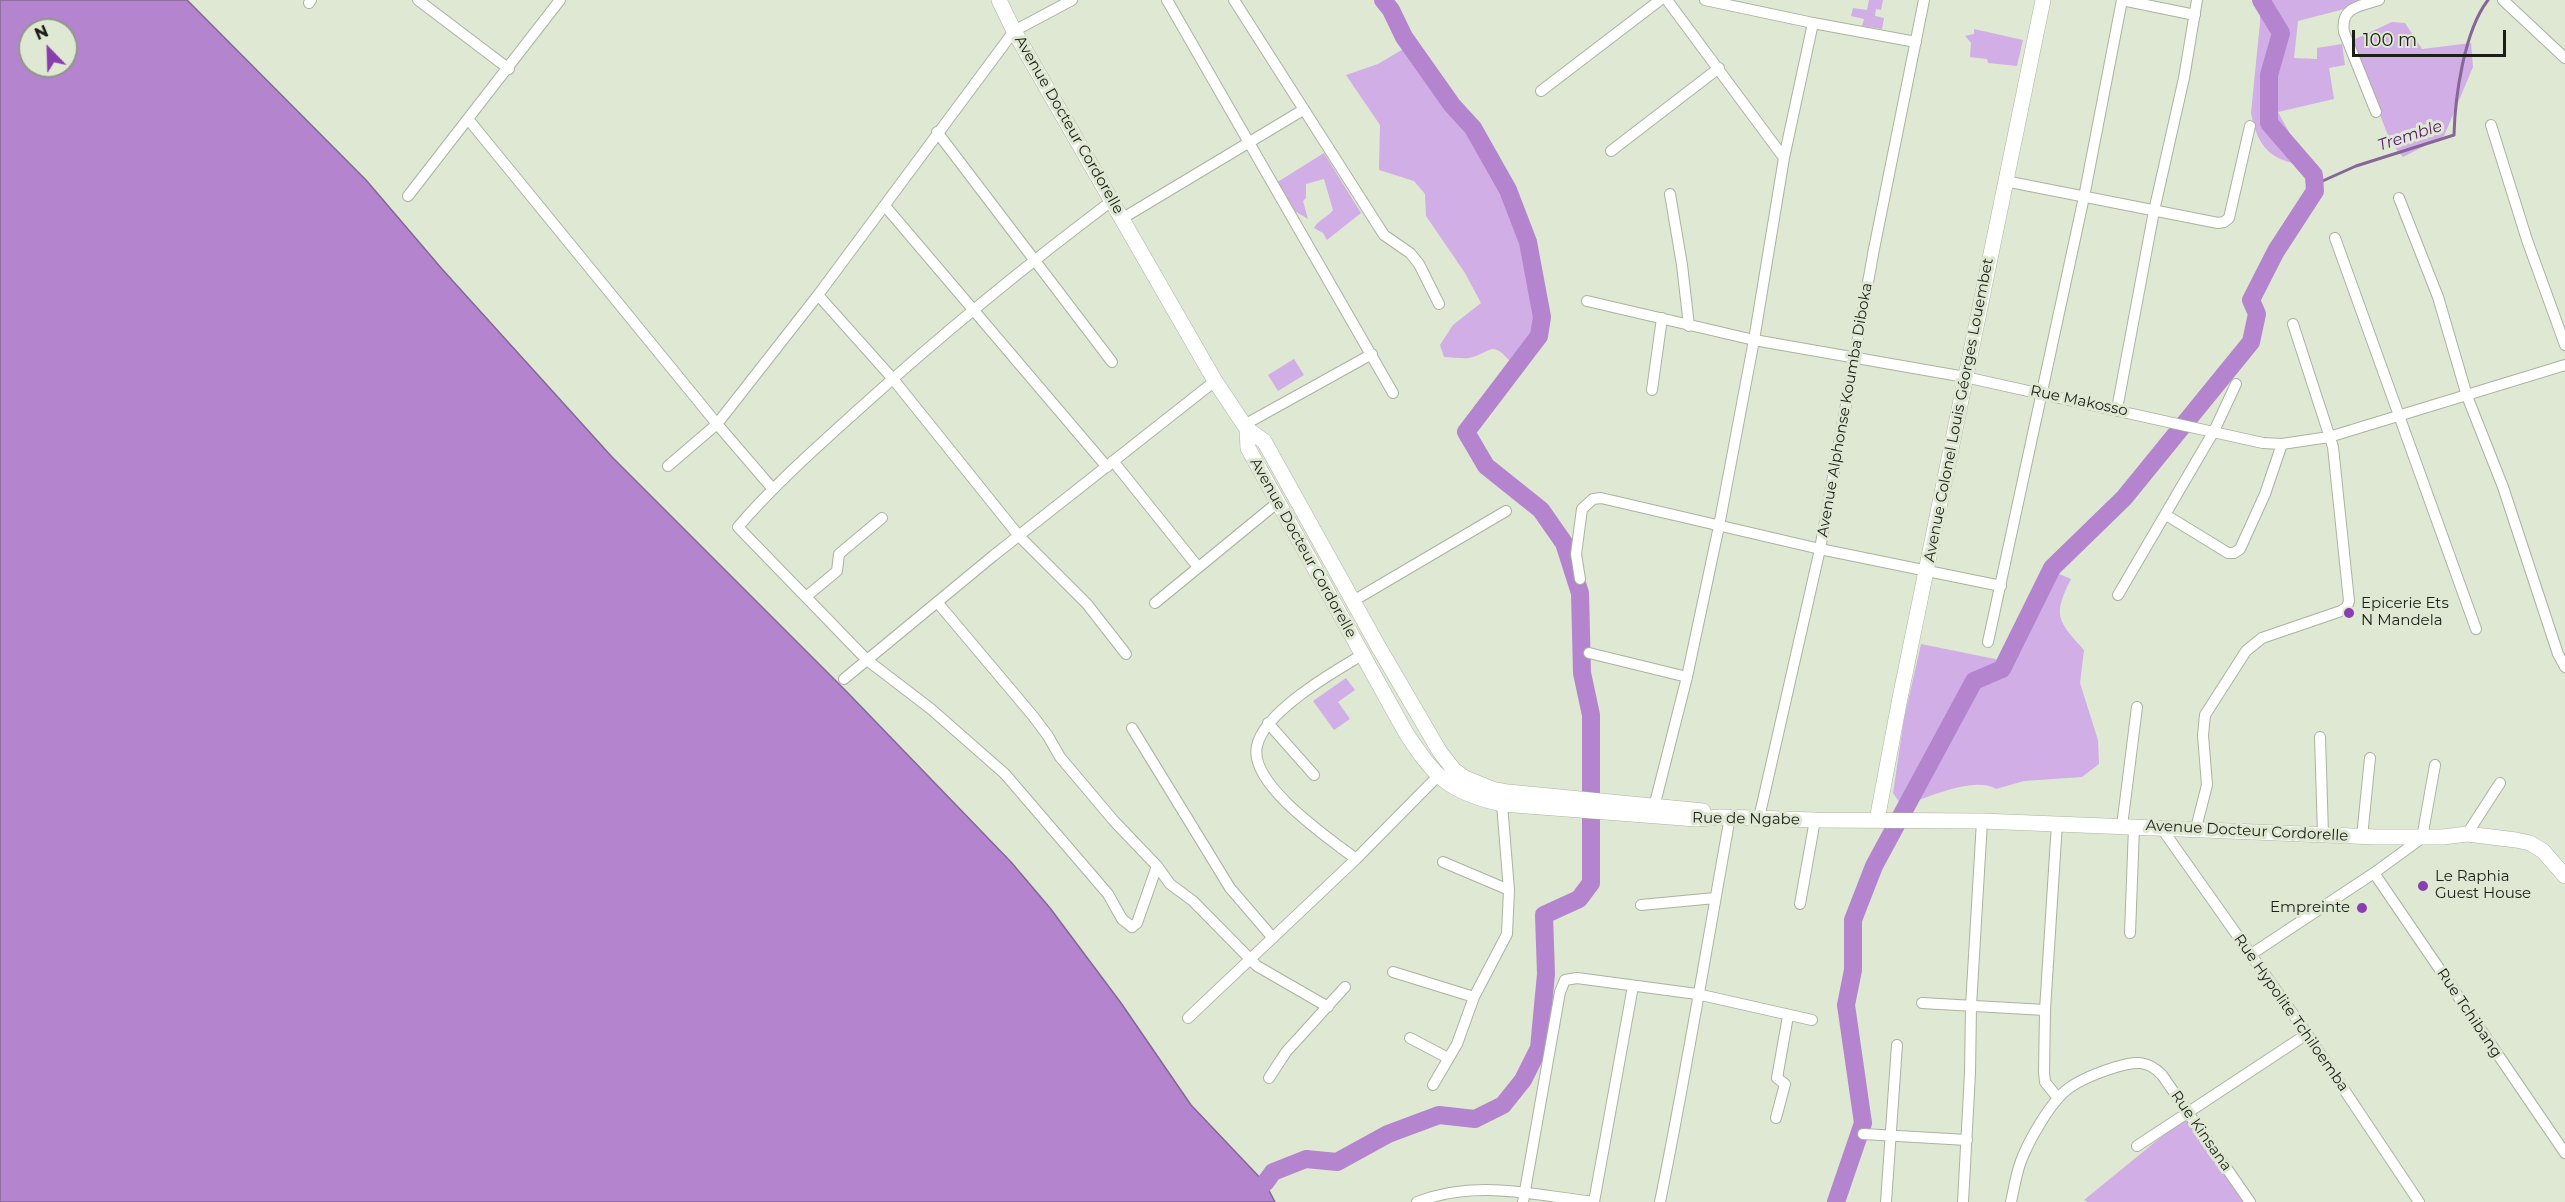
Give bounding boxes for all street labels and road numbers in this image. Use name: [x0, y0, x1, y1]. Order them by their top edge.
street label: Avenue Docteur Cordorelle: [1010, 33, 1128, 217]
street label: Avenue Colonel Louis Géorges Louembet: [1921, 256, 1997, 564]
street label: Avenue Alphonse Koumba Diboka: [1814, 282, 1876, 538]
street label: Rue Makosso: [2029, 382, 2129, 420]
street label: Avenue Docteur Cordorelle: [1246, 455, 1360, 641]
street label: Rue de Ngabe: [1692, 809, 1800, 829]
street label: Avenue Docteur Cordorelle: [2145, 817, 2349, 845]
street label: Rue Hypolite Tchiloemba: [2230, 931, 2352, 1095]
street label: Rue Tchibang: [2433, 965, 2505, 1061]
street label: Rue Kinsana: [2167, 1087, 2235, 1175]

